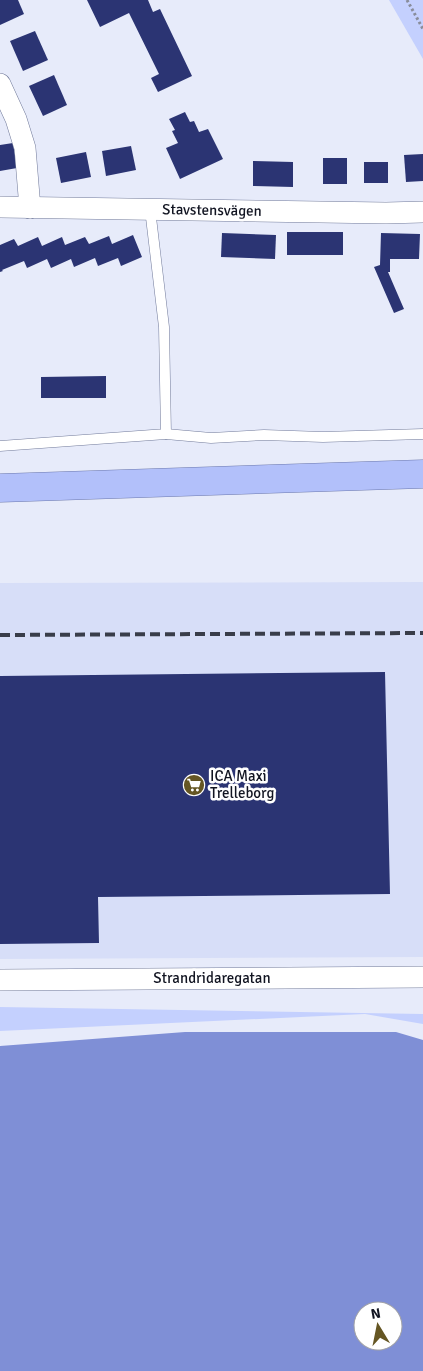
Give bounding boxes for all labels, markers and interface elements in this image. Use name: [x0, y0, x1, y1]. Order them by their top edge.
street label: Stavstensvägen: [162, 200, 262, 220]
place label: ICA Maxi Trelleborg: [210, 767, 274, 802]
supermarket icon: ICA Maxi Trelleborg: [182, 773, 206, 797]
street label: Strandridaregatan: [153, 969, 271, 987]
north arrow: [353, 1301, 403, 1351]
text: N: [370, 1304, 382, 1323]

